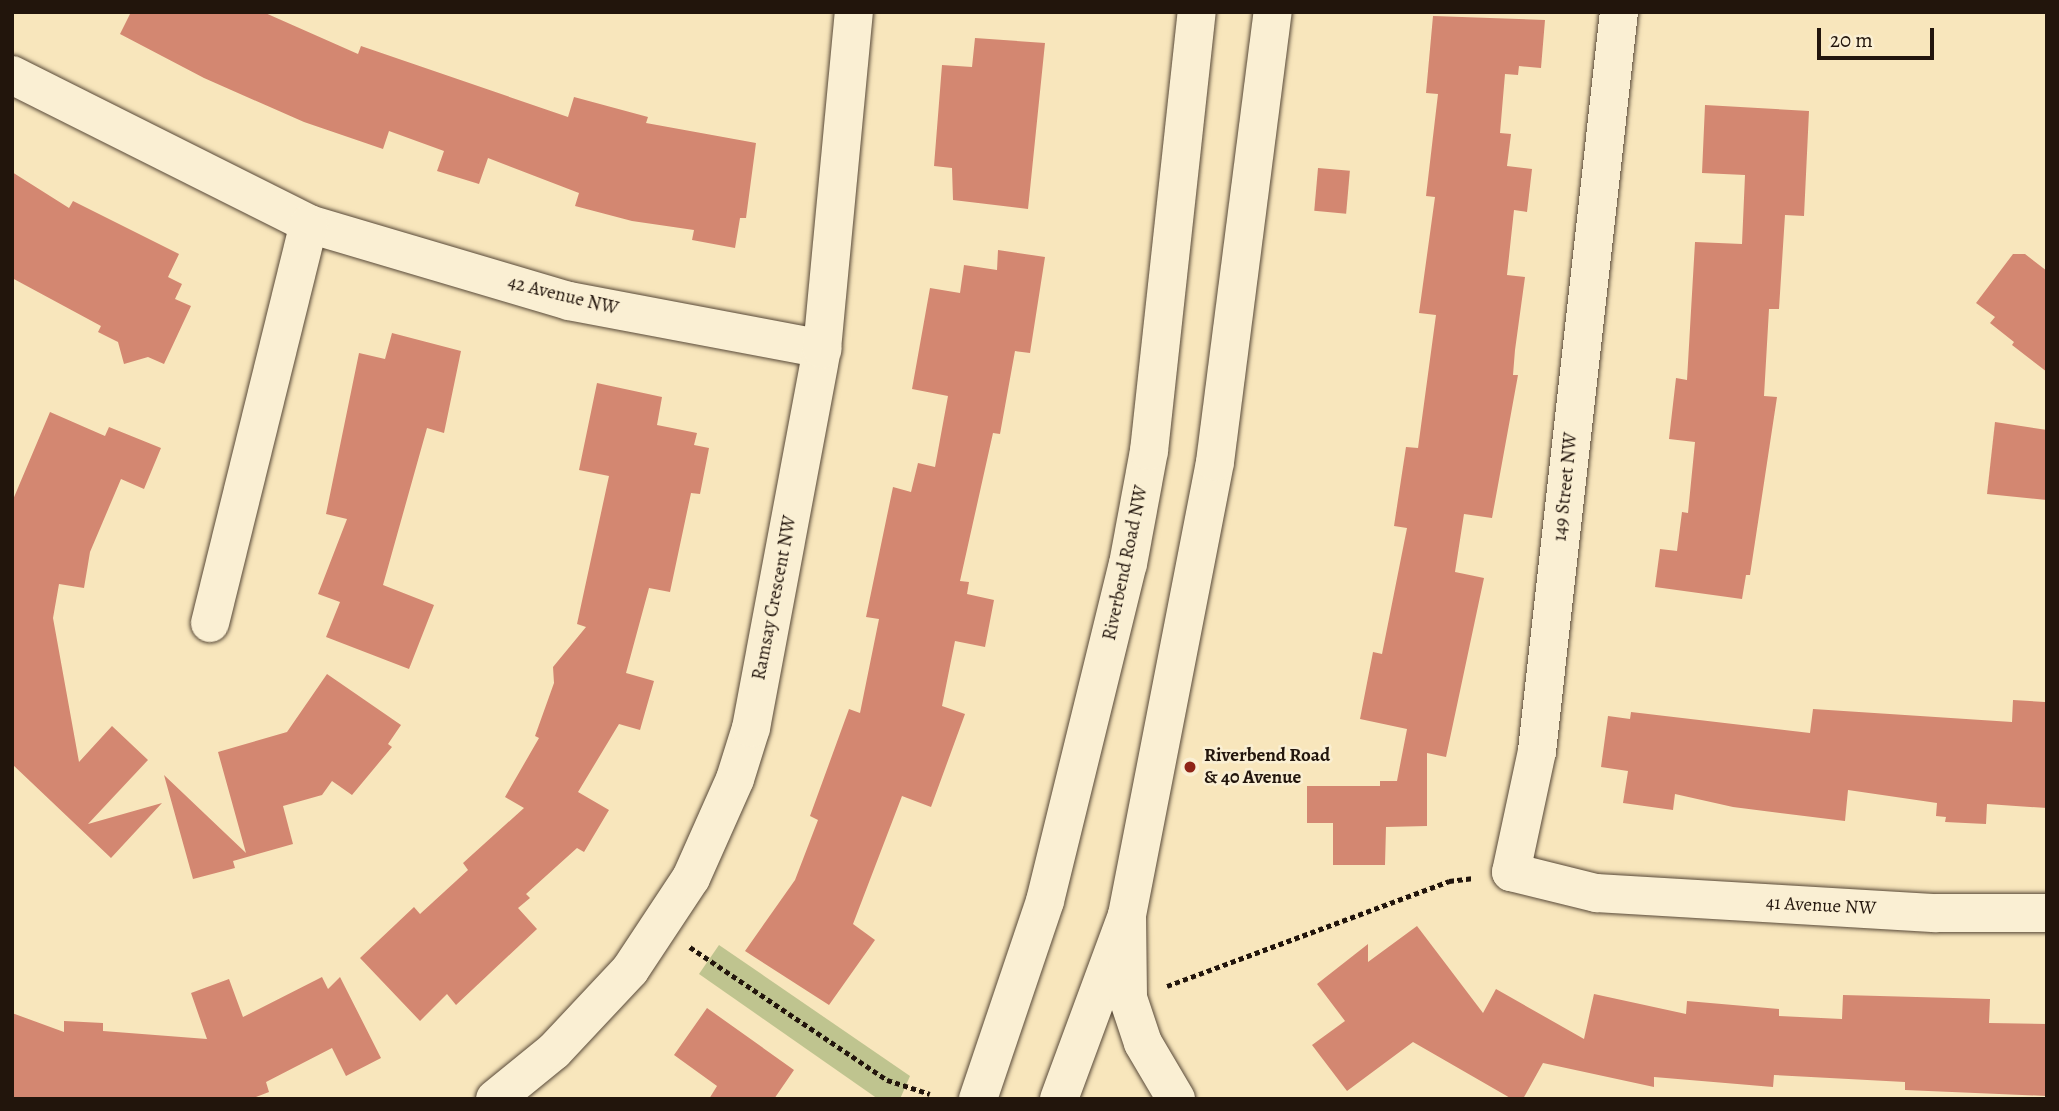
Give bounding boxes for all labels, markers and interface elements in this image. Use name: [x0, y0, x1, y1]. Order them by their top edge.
scale bar: [1821, 14, 1938, 58]
text: 20 m: [1830, 26, 1873, 54]
street label: 42 Avenue NW: [505, 271, 621, 321]
street label: 149 Street NW: [1549, 431, 1583, 543]
street label: Riverbend Road NW: [1098, 483, 1154, 643]
street label: Ramsay Crescent NW: [748, 514, 802, 682]
place label: Riverbend Road & 40 Avenue: [1204, 745, 1330, 789]
marker: Riverbend Road & 40 Avenue: [1182, 759, 1198, 775]
street label: 41 Avenue NW: [1765, 892, 1877, 920]

